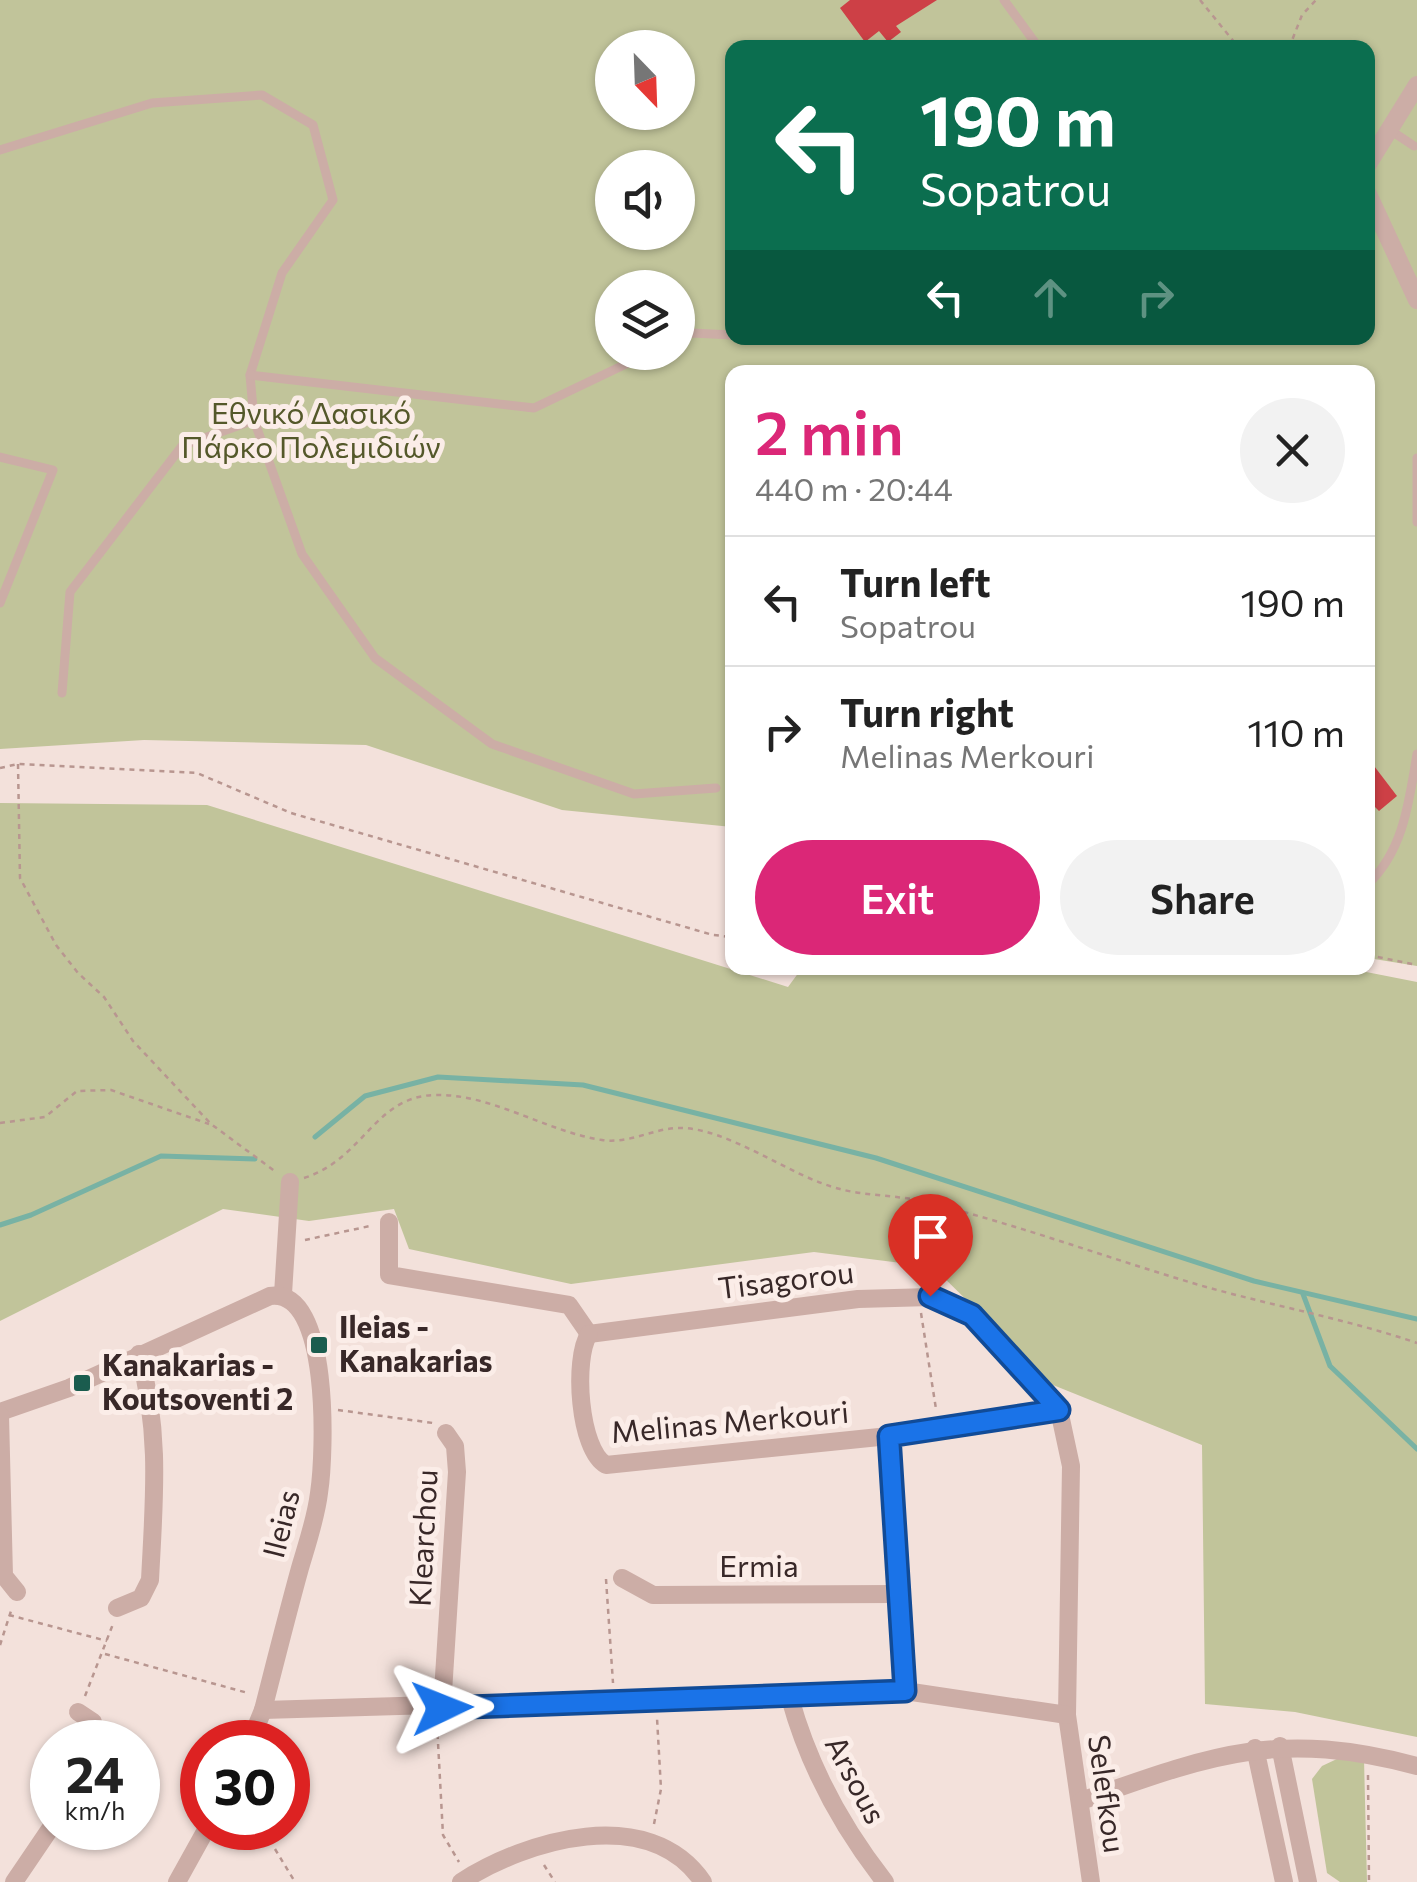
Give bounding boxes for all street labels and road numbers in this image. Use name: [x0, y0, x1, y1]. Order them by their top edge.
street label: Tisagorou: [716, 1252, 856, 1305]
street label: Melinas Merkouri: [609, 1392, 850, 1449]
street label: Klearchou: [399, 1468, 444, 1607]
street label: Ileias: [253, 1485, 306, 1561]
street label: Ermia: [719, 1546, 799, 1583]
street label: Arsous: [819, 1729, 896, 1829]
street label: Selefkou: [1082, 1732, 1135, 1855]

